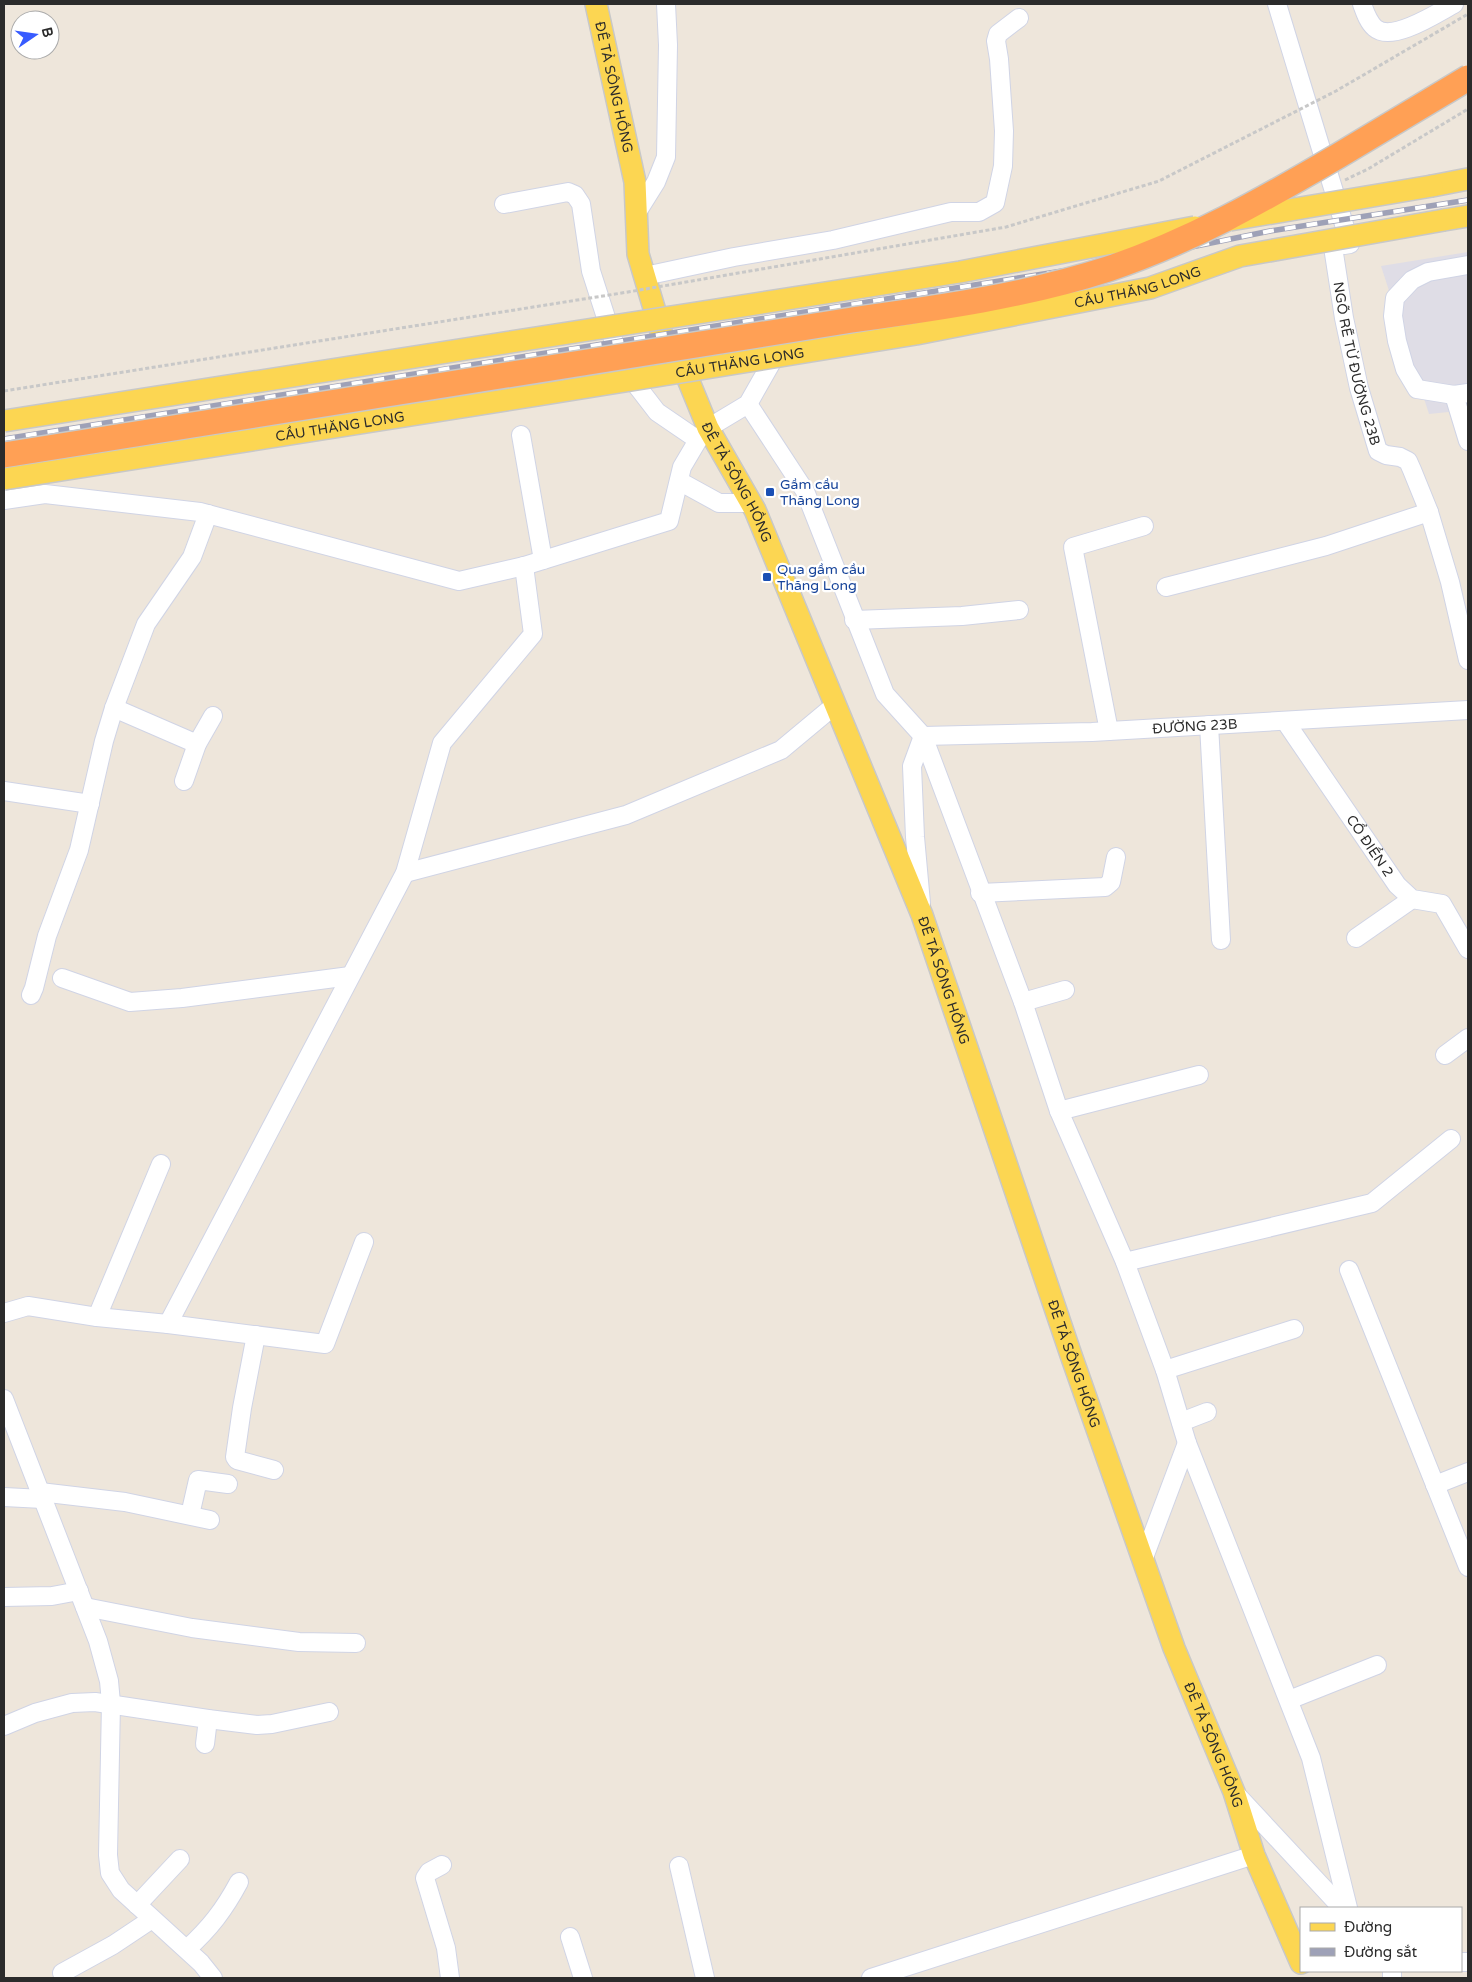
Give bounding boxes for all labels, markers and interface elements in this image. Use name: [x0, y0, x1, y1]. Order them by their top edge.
north arrow: [10, 10, 60, 60]
street label: ĐÊ TẢ SÔNG HỒNG: [591, 20, 636, 155]
text: B: [38, 26, 57, 39]
street label: CẦU THĂNG LONG: [1073, 263, 1203, 312]
street label: NGÕ RẼ TỪ ĐƯỜNG 23B: [1329, 281, 1384, 447]
street label: CẦU THĂNG LONG: [674, 344, 806, 382]
street label: CẦU THĂNG LONG: [274, 408, 406, 445]
street label: ĐÊ TẢ SÔNG HỒNG: [698, 420, 775, 545]
place label: Gầm cầu Thăng Long: [780, 476, 860, 509]
marker: Gầm cầu Thăng Long: [764, 486, 776, 498]
place label: Qua gầm cầu Thăng Long: [777, 561, 865, 594]
marker: Qua gầm cầu Thăng Long: [761, 571, 773, 583]
street label: ĐƯỜNG 23B: [1152, 716, 1238, 737]
street label: CỔ ĐIỂN 2: [1343, 812, 1397, 880]
street label: ĐÊ TẢ SÔNG HỒNG: [914, 914, 973, 1047]
street label: ĐÊ TẢ SÔNG HỒNG: [1044, 1298, 1104, 1430]
street label: ĐÊ TẢ SÔNG HỒNG: [1180, 1680, 1246, 1810]
legend: [1300, 1907, 1462, 1972]
text: Đường: [1344, 1918, 1392, 1936]
text: Đường sắt: [1344, 1943, 1418, 1961]

